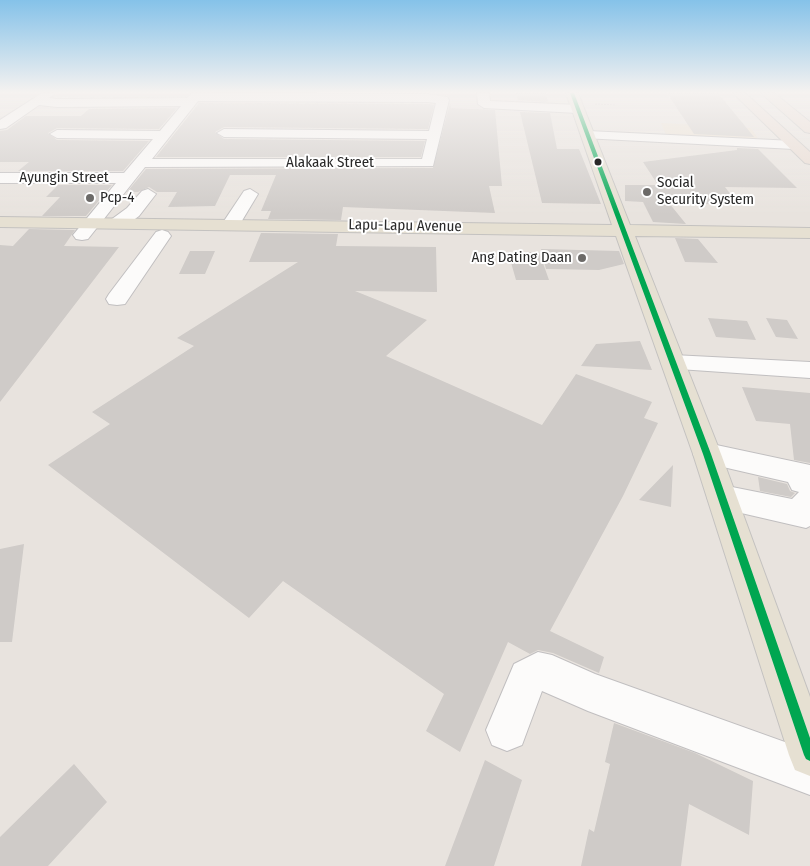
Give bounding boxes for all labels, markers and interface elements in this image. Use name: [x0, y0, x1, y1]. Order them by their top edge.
street label: Alakaak Street: [286, 154, 374, 172]
unlabelled marker: [593, 157, 603, 167]
street label: Ayungin Street: [19, 169, 109, 187]
place label: Social Security System: [657, 174, 754, 209]
marker: Social Security System: [641, 186, 653, 198]
place label: Pcp-4: [100, 189, 134, 207]
marker: Pcp-4: [84, 192, 96, 204]
street label: Lapu-Lapu Avenue: [348, 216, 462, 236]
place label: Ang Dating Daan: [471, 249, 572, 267]
marker: Ang Dating Daan: [576, 252, 588, 264]

